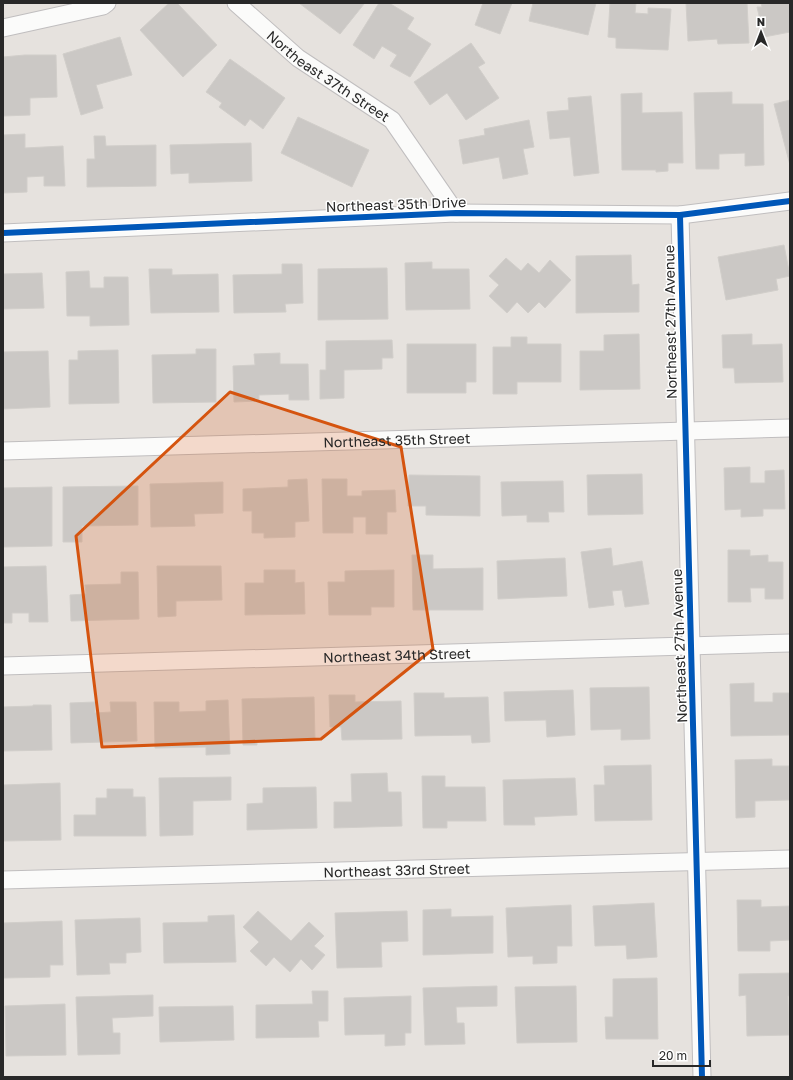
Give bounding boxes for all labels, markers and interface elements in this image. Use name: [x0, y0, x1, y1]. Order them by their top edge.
north arrow: [741, 12, 781, 52]
text: N: [757, 15, 765, 28]
street label: Northeast 37th Street: [264, 26, 393, 125]
street label: Northeast 35th Drive: [326, 193, 466, 215]
street label: Northeast 27th Avenue: [660, 245, 680, 399]
street label: Northeast 35th Street: [323, 429, 471, 450]
street label: Northeast 27th Avenue: [668, 569, 690, 723]
street label: Northeast 34th Street: [323, 644, 471, 665]
street label: Northeast 33rd Street: [323, 859, 471, 880]
scale bar: [653, 1042, 710, 1068]
text: 20 m: [659, 1048, 687, 1063]

